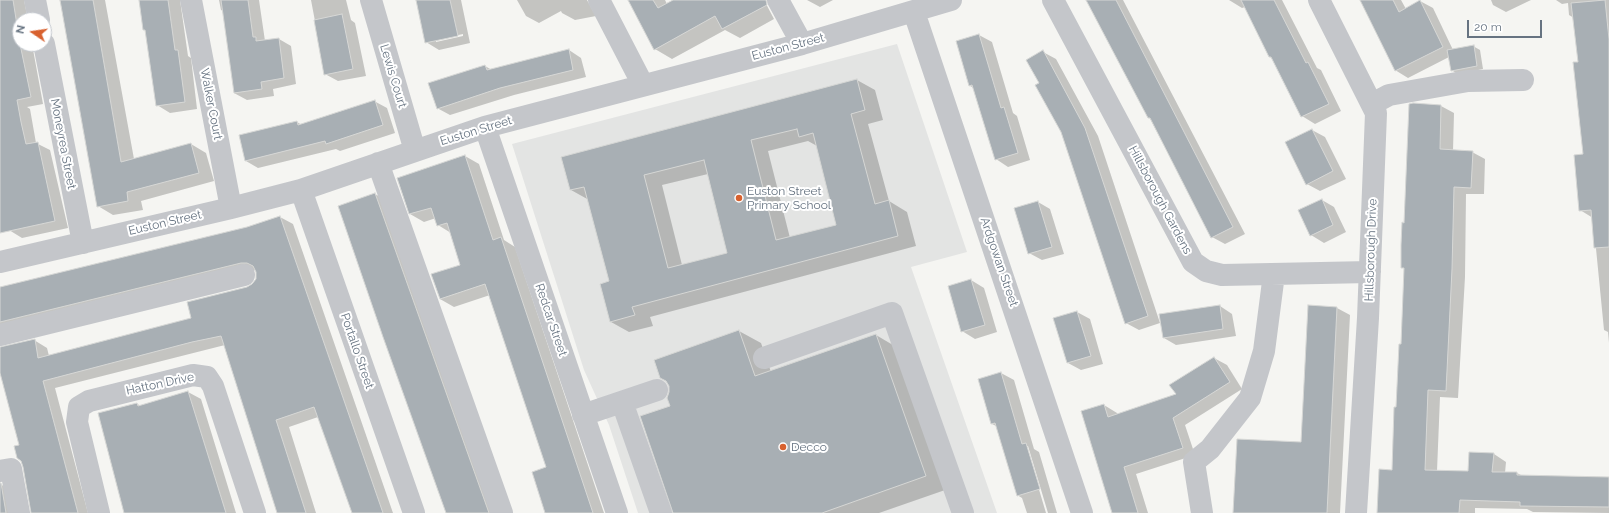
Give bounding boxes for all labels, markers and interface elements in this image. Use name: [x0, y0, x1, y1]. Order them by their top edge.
north arrow: [12, 12, 52, 52]
scale bar: [1469, 12, 1544, 38]
text: 20 m: [1474, 20, 1502, 34]
text: N: [14, 24, 28, 35]
street label: Euston Street: [750, 30, 826, 64]
street label: Lewis Court: [377, 42, 409, 110]
street label: Walker Court: [197, 67, 225, 141]
street label: Moneyrea Street: [47, 98, 79, 190]
street label: Euston Street: [438, 113, 514, 149]
street label: Hillsborough Gardens: [1125, 143, 1195, 257]
place label: Euston Street Primary School: [747, 184, 831, 212]
marker: Euston Street Primary School: [734, 193, 744, 203]
street label: Hillsborough Drive: [1362, 198, 1380, 302]
street label: Euston Street: [127, 208, 203, 238]
street label: Ardgowan Street: [977, 215, 1021, 309]
street label: Redcar Street: [532, 282, 570, 358]
street label: Portallo Street: [337, 311, 377, 391]
street label: Hatton Drive: [125, 370, 195, 398]
place label: Decco: [791, 440, 827, 454]
marker: Decco: [778, 442, 788, 452]

